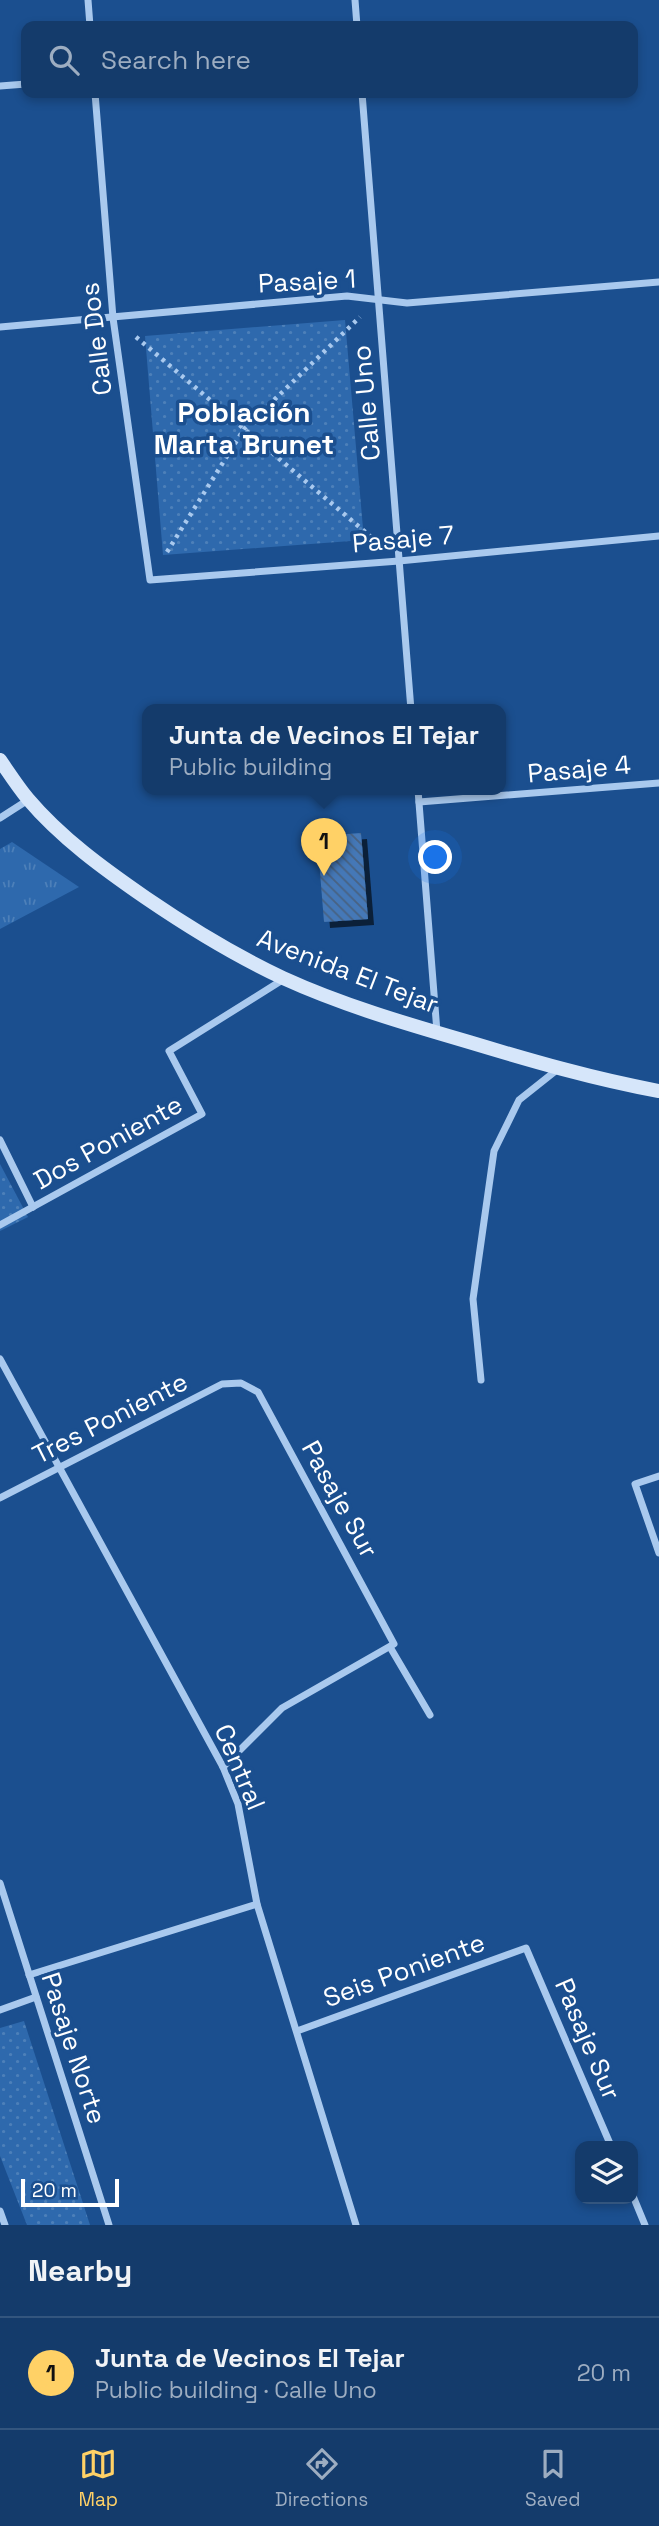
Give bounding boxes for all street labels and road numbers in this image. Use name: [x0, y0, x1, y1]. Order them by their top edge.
street label: Pasaje 1: [257, 261, 357, 301]
street label: Calle Dos: [72, 281, 120, 397]
street label: Calle Uno: [344, 344, 388, 462]
street label: Pasaje 7: [351, 518, 455, 560]
street label: Pasaje 4: [526, 748, 632, 790]
street label: Avenida El Tejar: [252, 921, 444, 1021]
street label: Dos Poniente: [28, 1087, 188, 1197]
street label: Tres Poniente: [27, 1364, 193, 1472]
street label: Pasaje Sur: [294, 1434, 386, 1564]
street label: Central: [207, 1719, 273, 1815]
street label: Seis Poniente: [319, 1925, 489, 2015]
street label: Pasaje Norte: [34, 1968, 114, 2128]
street label: Pasaje Sur: [547, 1973, 629, 2105]

